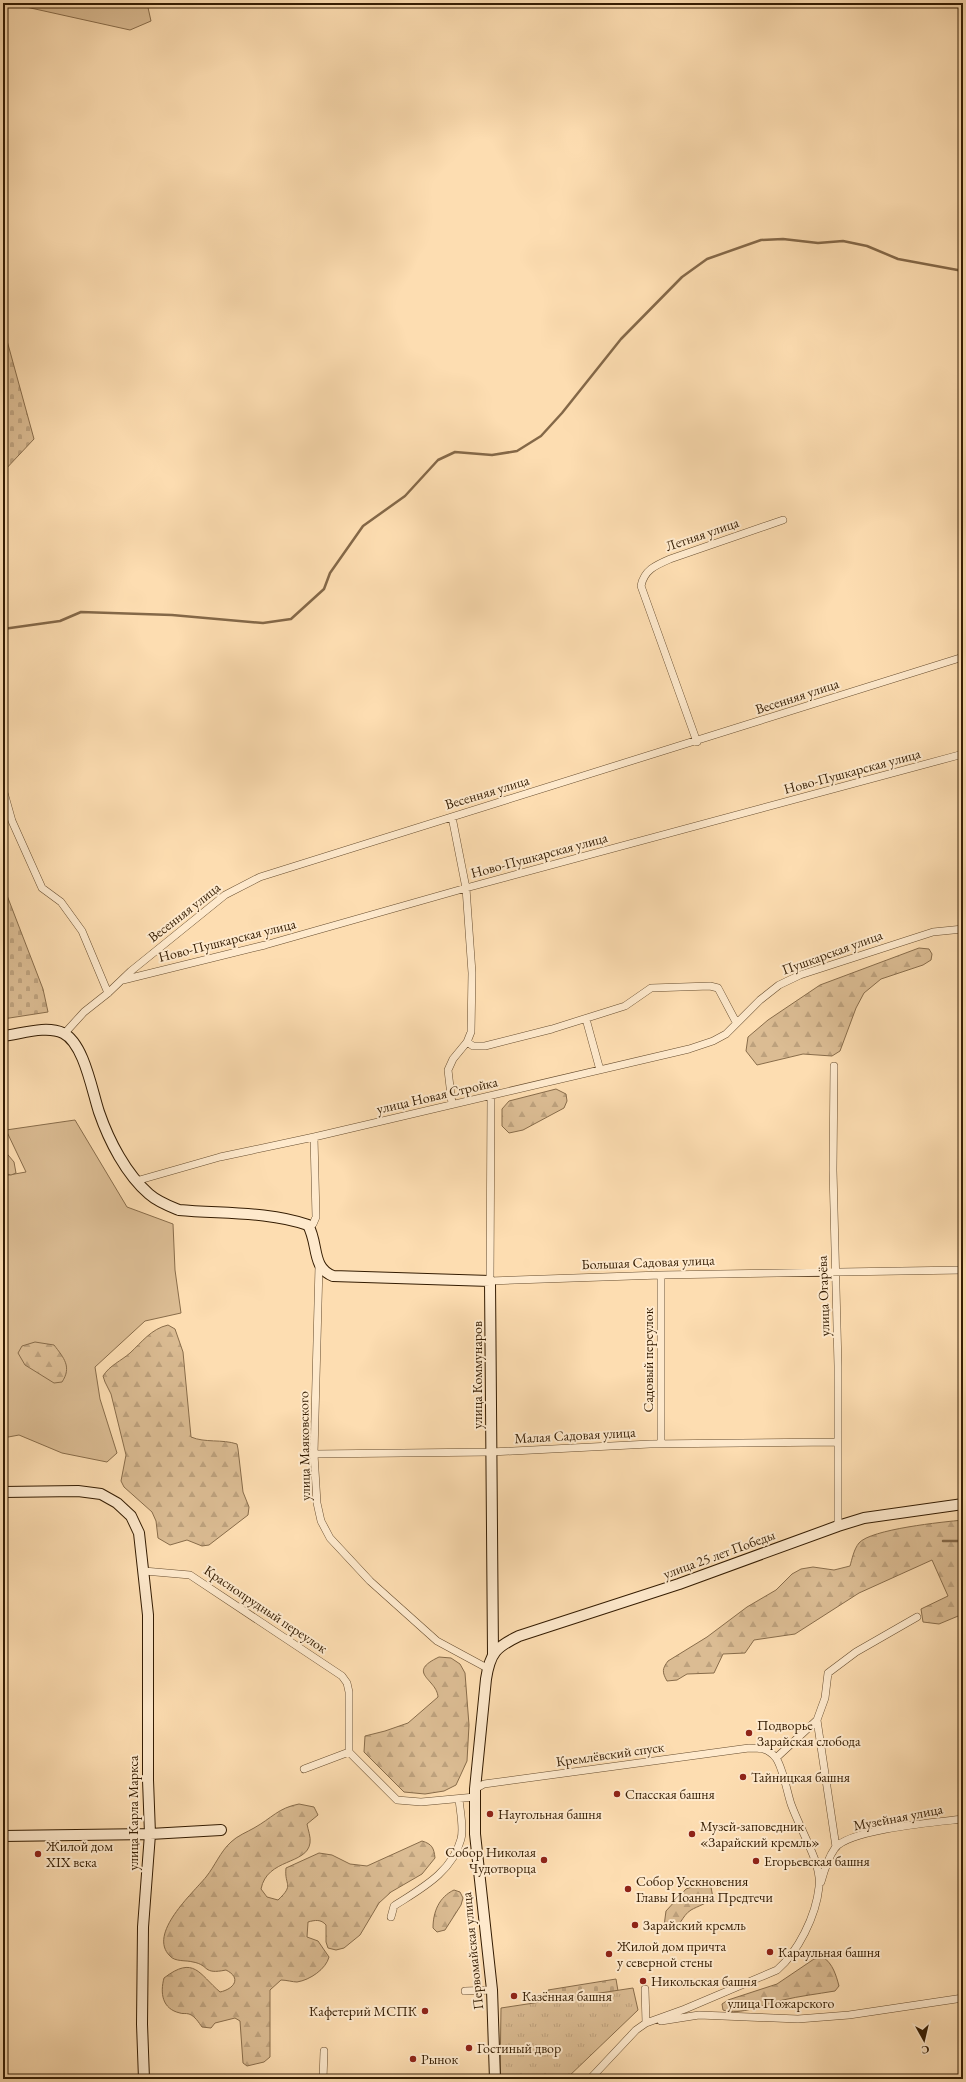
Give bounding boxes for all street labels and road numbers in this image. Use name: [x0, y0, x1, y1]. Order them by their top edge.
street label: Летняя улица: [663, 513, 741, 555]
street label: Весенняя улица: [753, 674, 842, 718]
street label: Ново-Пушкарская улица: [782, 744, 923, 798]
street label: Весенняя улица: [443, 771, 532, 813]
street label: Ново-Пушкарская улица: [469, 828, 610, 882]
street label: Весенняя улица: [144, 878, 224, 946]
street label: Ново-Пушкарская улица: [156, 914, 298, 966]
street label: Пушкарская улица: [779, 925, 885, 979]
street label: улица Новая Стройка: [375, 1072, 500, 1118]
street label: Большая Садовая улица: [581, 1251, 715, 1273]
street label: улица Огарёва: [813, 1255, 833, 1337]
street label: Садовый переулок: [639, 1307, 657, 1412]
street label: улица Коммунаров: [468, 1321, 486, 1429]
street label: улица Маяковского: [294, 1391, 314, 1501]
street label: Малая Садовая улица: [514, 1423, 636, 1447]
street label: улица 25 лет Победы: [660, 1525, 778, 1583]
street label: Краснопрудный переулок: [201, 1561, 331, 1657]
street label: Кремлёвский спуск: [555, 1737, 666, 1771]
street label: улица Карла Маркса: [124, 1755, 142, 1871]
street label: Музейная улица: [852, 1799, 945, 1834]
street label: Первомайская улица: [457, 1891, 487, 2011]
street label: улица Пожарского: [728, 1994, 834, 2012]

